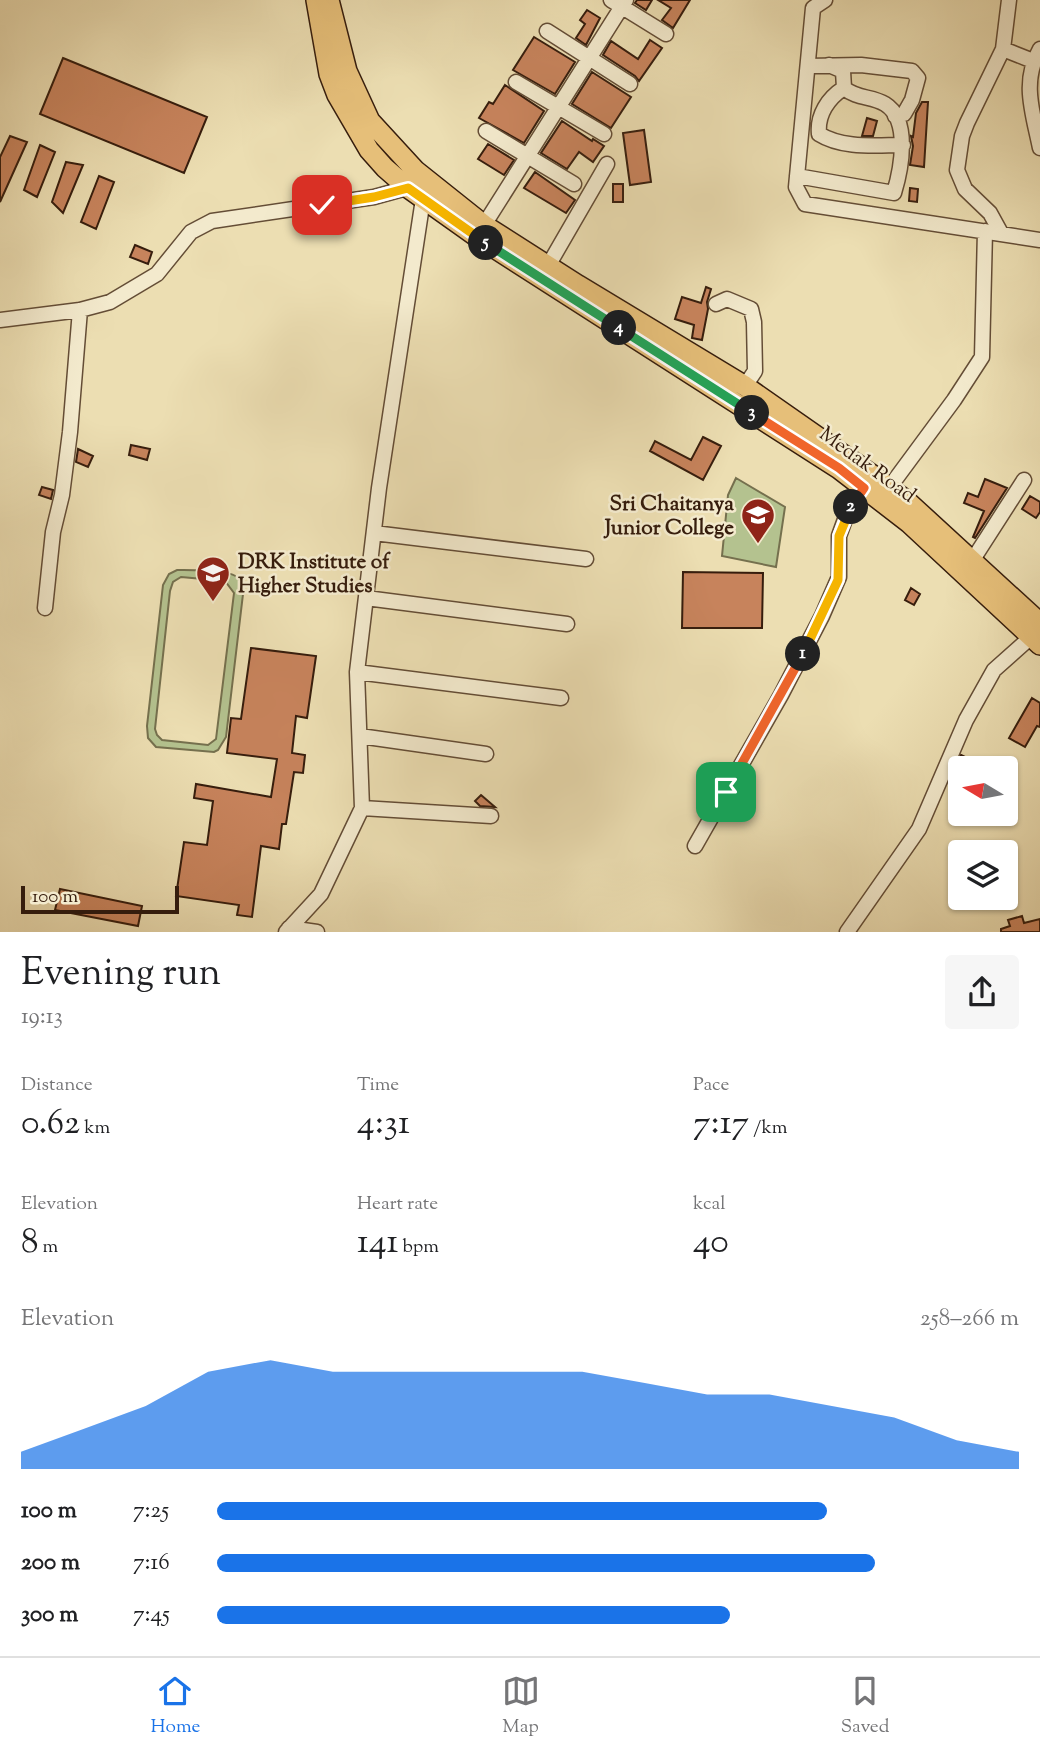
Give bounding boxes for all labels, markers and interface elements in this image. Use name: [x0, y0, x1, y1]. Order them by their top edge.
pin: [292, 175, 352, 235]
icon: check: [303, 186, 341, 224]
pin: 5: [468, 226, 504, 260]
text: 5: [482, 229, 489, 256]
pin: 4: [602, 310, 636, 346]
text: 4: [614, 314, 623, 341]
pin: 3: [734, 396, 770, 430]
text: 3: [748, 399, 755, 426]
street label: Medak Road: [812, 420, 922, 511]
place label: Sri Chaitanya Junior College: [603, 490, 734, 544]
pin: 2: [834, 490, 868, 524]
text: 2: [846, 493, 855, 520]
school or university icon: Sri Chaitanya Junior College: [739, 496, 777, 545]
place label: DRK Institute of Higher Studies: [238, 548, 391, 602]
school or university icon: DRK Institute of Higher Studies: [194, 554, 232, 603]
pin: 1: [786, 636, 820, 672]
text: 1: [799, 640, 806, 667]
north arrow: [948, 756, 1018, 826]
map controls: [948, 756, 1018, 910]
pin: [696, 762, 756, 822]
icon: arrive: [707, 773, 745, 811]
button: layers: [948, 840, 1018, 910]
scale bar: [21, 883, 178, 914]
text: 100 m: [32, 884, 78, 911]
text: Evening run: [21, 948, 221, 1002]
button: share: [945, 955, 1019, 1029]
text: 19:13: [21, 1001, 63, 1034]
text: Distance: [21, 1072, 93, 1099]
text: Time: [357, 1072, 399, 1099]
text: Pace: [693, 1072, 729, 1099]
text: 0.62: [21, 1099, 80, 1150]
text: 4:31: [357, 1099, 410, 1150]
text: 7:17: [693, 1099, 749, 1150]
text: km: [80, 1115, 110, 1142]
text: /km: [749, 1115, 787, 1142]
text: Elevation: [21, 1191, 98, 1218]
text: Heart rate: [357, 1191, 438, 1218]
text: kcal: [693, 1191, 726, 1218]
text: 8: [21, 1218, 39, 1269]
text: 141: [357, 1218, 398, 1269]
text: 40: [693, 1218, 729, 1269]
text: m: [39, 1234, 58, 1261]
text: bpm: [398, 1234, 439, 1261]
text: Elevation: [21, 1303, 114, 1336]
text: 258–266 m: [920, 1303, 1019, 1336]
text: 100 m: [21, 1495, 77, 1528]
text: 7:25: [133, 1495, 169, 1528]
text: 200 m: [21, 1547, 80, 1580]
text: 7:16: [133, 1547, 170, 1580]
text: 300 m: [21, 1599, 78, 1632]
text: 7:45: [133, 1599, 170, 1632]
tab: Home: [151, 1672, 200, 1741]
tab: Map: [502, 1672, 540, 1741]
tab: Saved: [841, 1672, 889, 1741]

